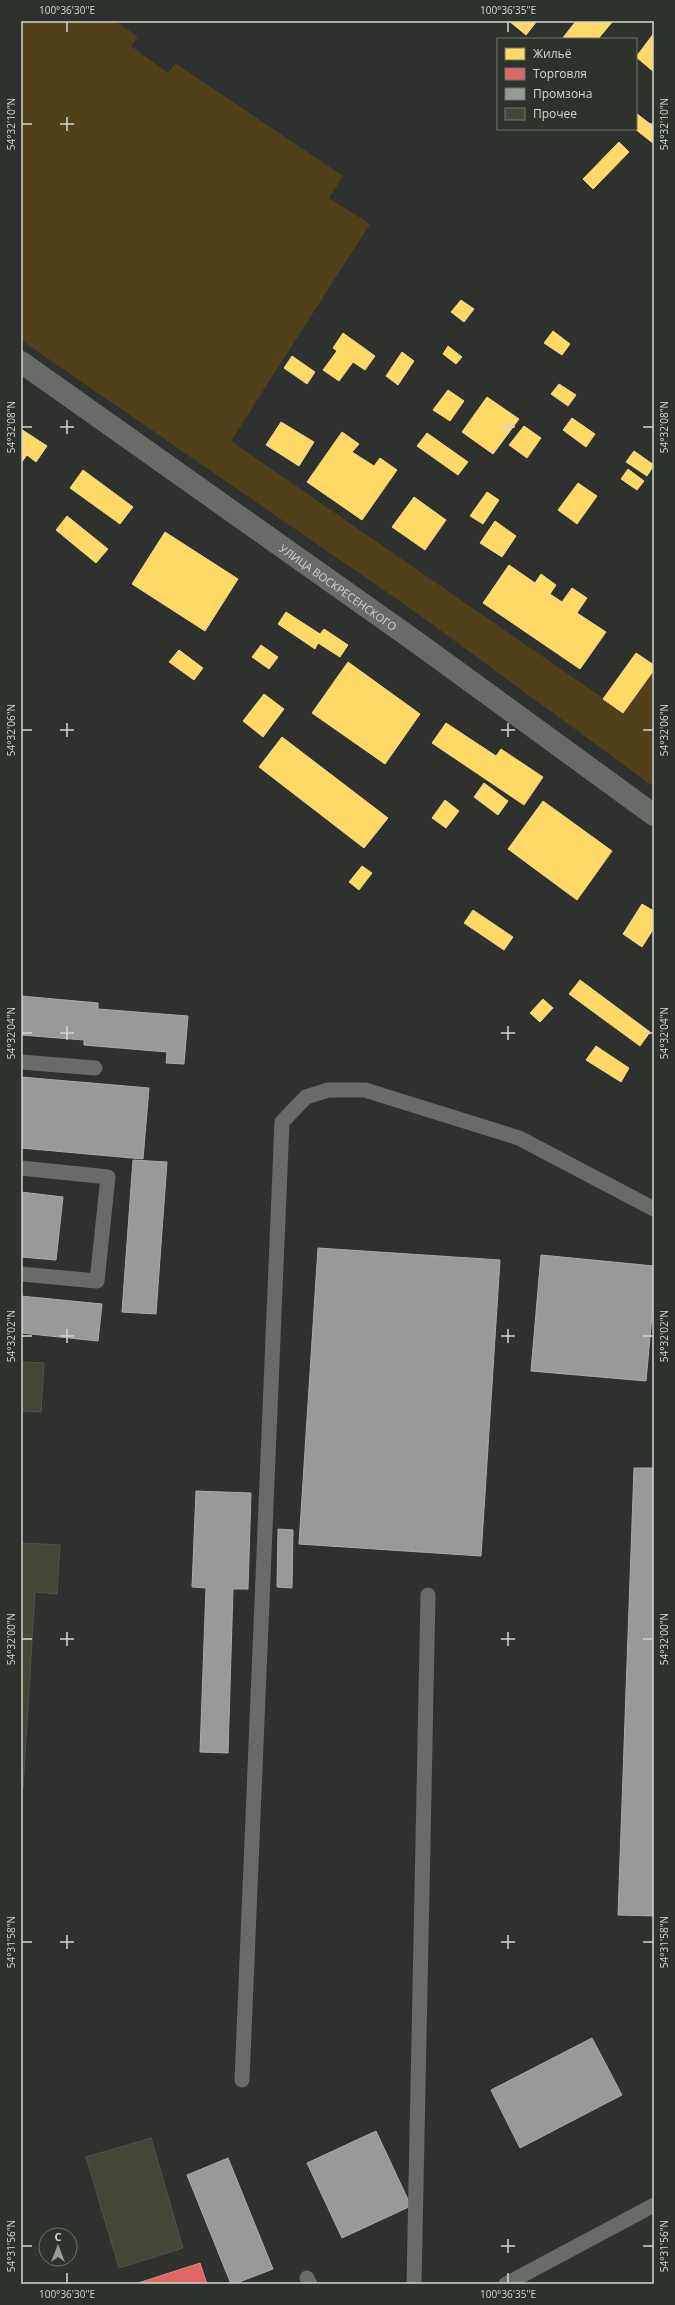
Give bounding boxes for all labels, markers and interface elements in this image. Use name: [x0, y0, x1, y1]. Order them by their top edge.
text: 100°36'30"E: [39, 3, 95, 17]
text: 100°36'35"E: [480, 3, 536, 17]
legend: [497, 38, 637, 130]
text: Жильё: [533, 45, 572, 62]
text: Торговля: [533, 65, 587, 82]
text: Промзона: [533, 85, 592, 102]
text: 54°32'10"N: [4, 98, 18, 150]
text: 54°32'10"N: [657, 98, 671, 150]
text: Прочее: [533, 105, 577, 122]
text: 54°32'08"N: [4, 401, 18, 453]
text: 54°32'08"N: [657, 401, 671, 453]
street label: УЛИЦА ВОСКРЕСЕНСКОГО: [277, 540, 400, 634]
text: 54°32'06"N: [4, 704, 18, 756]
text: 54°32'06"N: [657, 704, 671, 756]
text: 54°32'04"N: [4, 1007, 18, 1059]
text: 54°32'04"N: [657, 1007, 671, 1059]
text: 54°32'02"N: [4, 1310, 18, 1362]
text: 54°32'02"N: [657, 1310, 671, 1362]
text: 54°32'00"N: [4, 1613, 18, 1665]
text: 54°32'00"N: [657, 1613, 671, 1665]
text: 54°31'58"N: [4, 1916, 18, 1968]
text: 54°31'58"N: [657, 1916, 671, 1968]
text: 54°31'56"N: [4, 2220, 18, 2272]
text: 54°31'56"N: [657, 2220, 671, 2272]
north arrow: [38, 2227, 78, 2267]
text: С: [54, 2229, 62, 2244]
text: 100°36'30"E: [39, 2287, 95, 2301]
text: 100°36'35"E: [480, 2287, 536, 2301]

